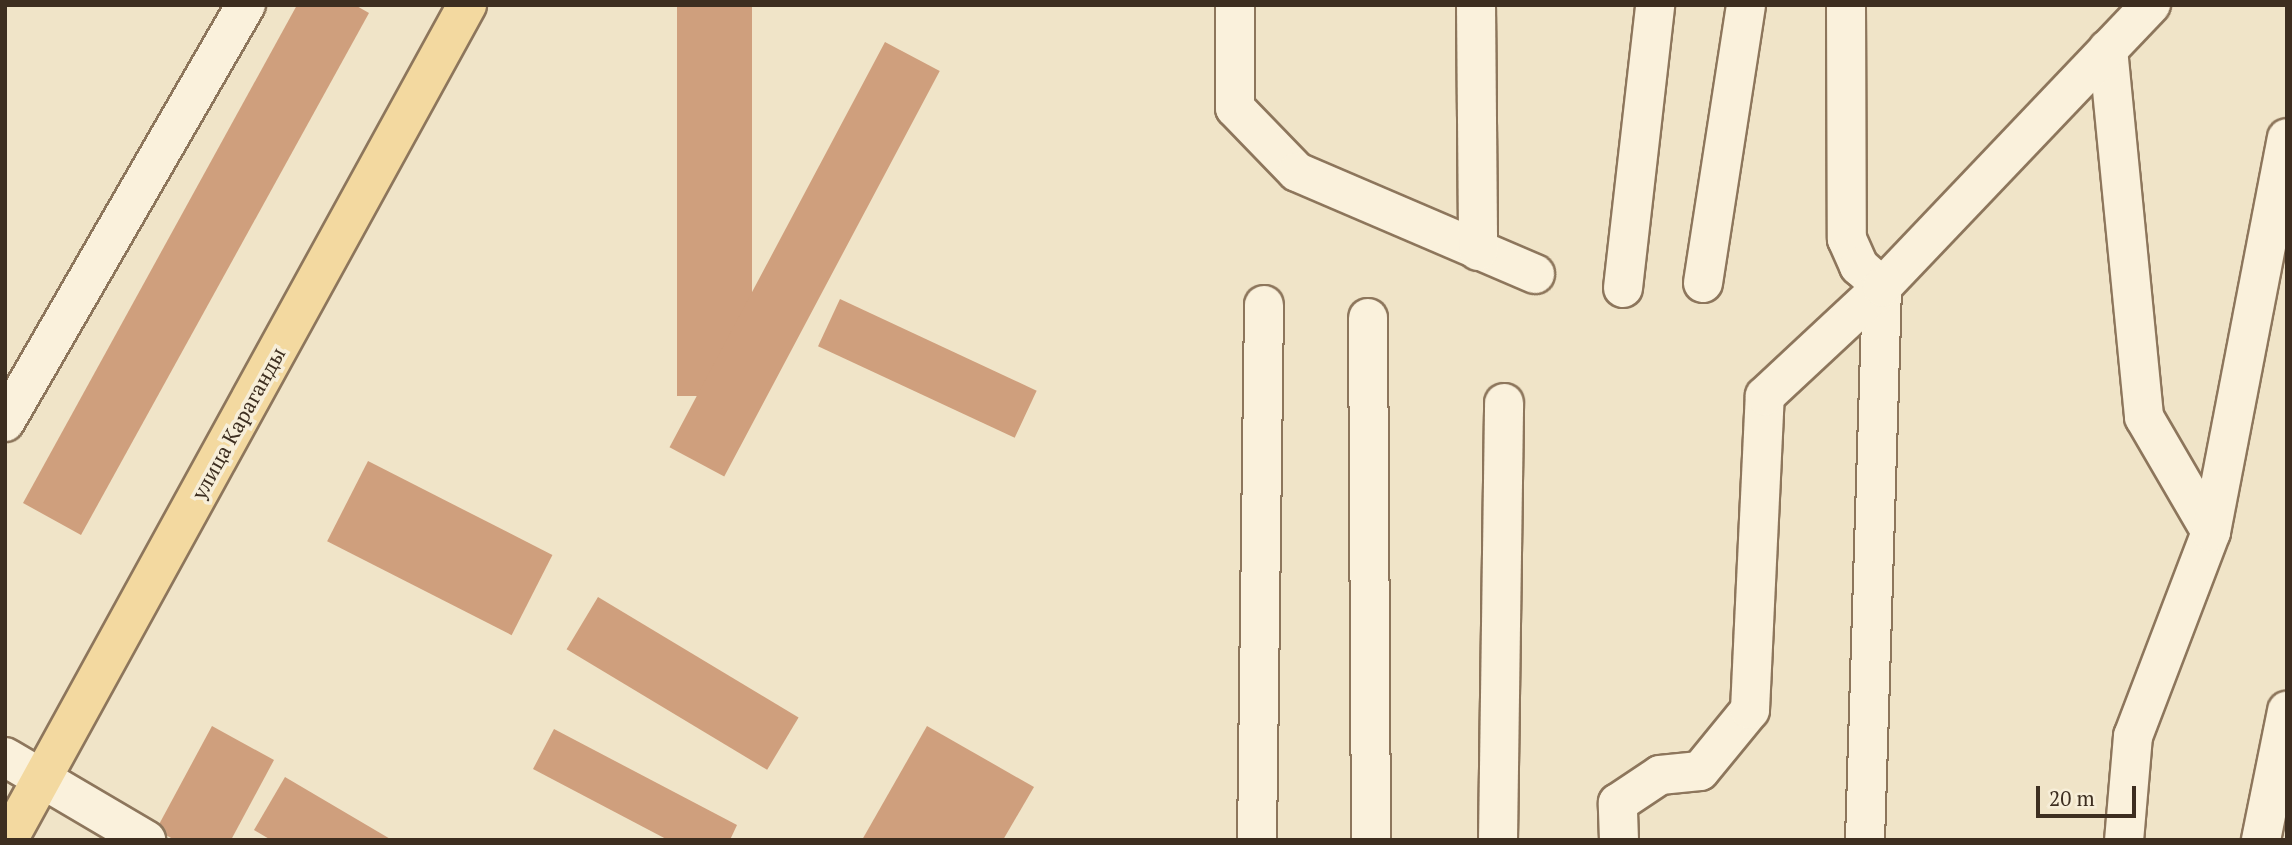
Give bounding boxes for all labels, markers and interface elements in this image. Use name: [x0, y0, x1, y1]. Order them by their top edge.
street label: улица Караганды: [186, 343, 290, 503]
scale bar: [2040, 772, 2140, 816]
text: 20 m: [2049, 784, 2095, 812]

